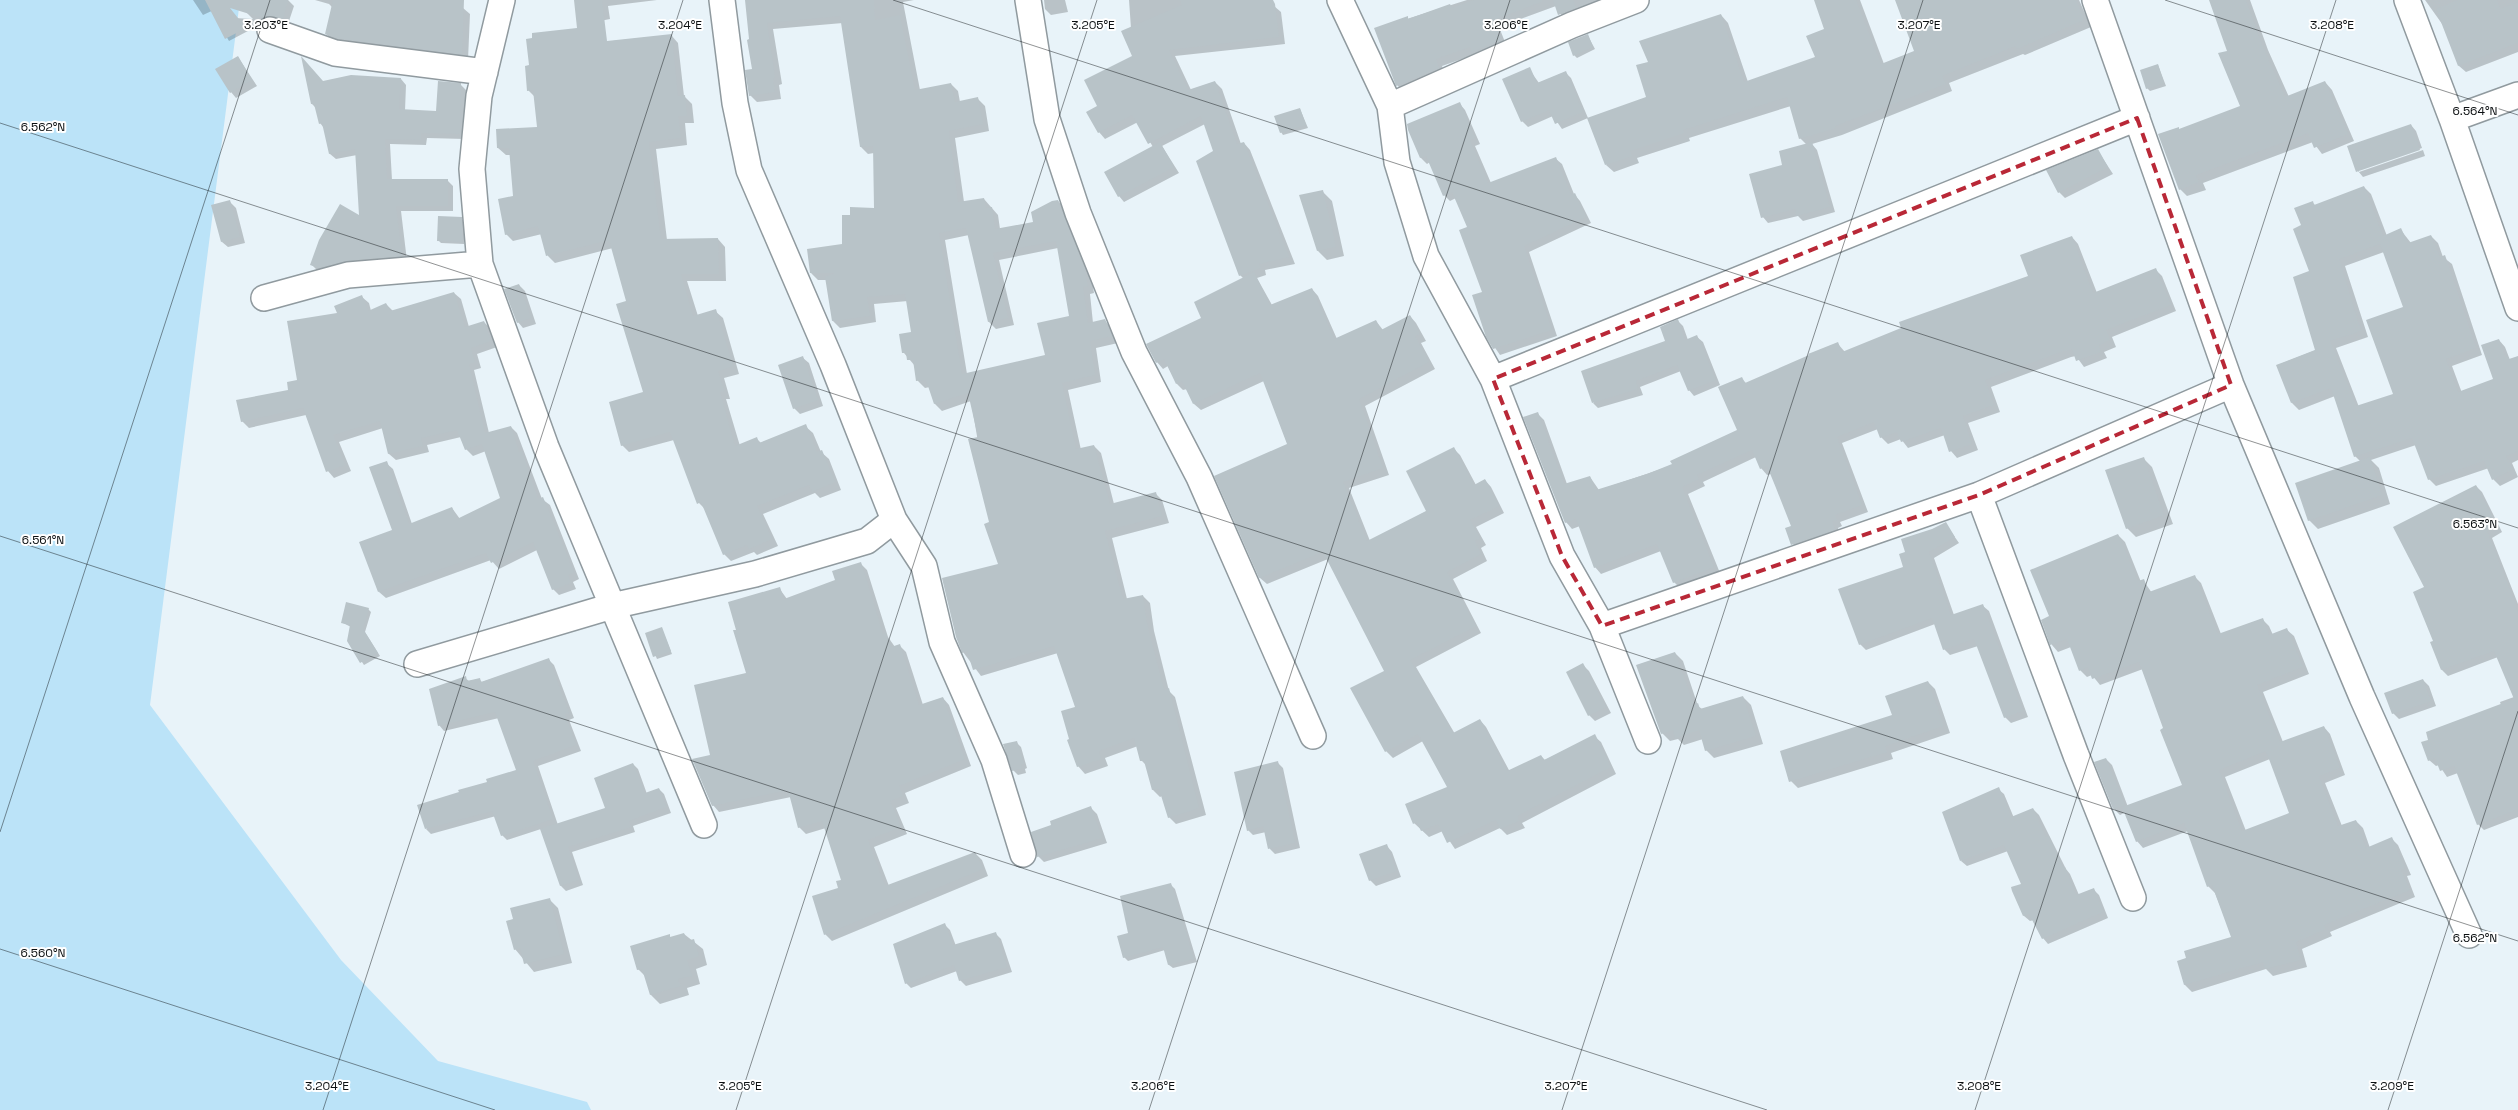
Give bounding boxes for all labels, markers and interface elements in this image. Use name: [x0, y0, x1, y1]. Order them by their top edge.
text: 3.203°E: [244, 17, 288, 33]
text: 3.204°E: [658, 17, 702, 33]
text: 3.205°E: [1071, 17, 1115, 33]
text: 3.206°E: [1484, 17, 1528, 33]
text: 3.207°E: [1897, 17, 1941, 33]
text: 3.208°E: [2310, 17, 2354, 33]
text: 6.564°N: [2453, 103, 2497, 119]
text: 6.562°N: [21, 119, 65, 135]
text: 6.563°N: [2453, 516, 2497, 532]
text: 6.561°N: [22, 532, 64, 548]
text: 6.562°N: [2453, 930, 2497, 946]
text: 6.560°N: [20, 945, 66, 961]
text: 3.204°E: [305, 1078, 349, 1094]
text: 3.205°E: [718, 1078, 762, 1094]
text: 3.206°E: [1131, 1078, 1175, 1094]
text: 3.207°E: [1544, 1078, 1588, 1094]
text: 3.208°E: [1957, 1078, 2001, 1094]
text: 3.209°E: [2370, 1078, 2414, 1094]

